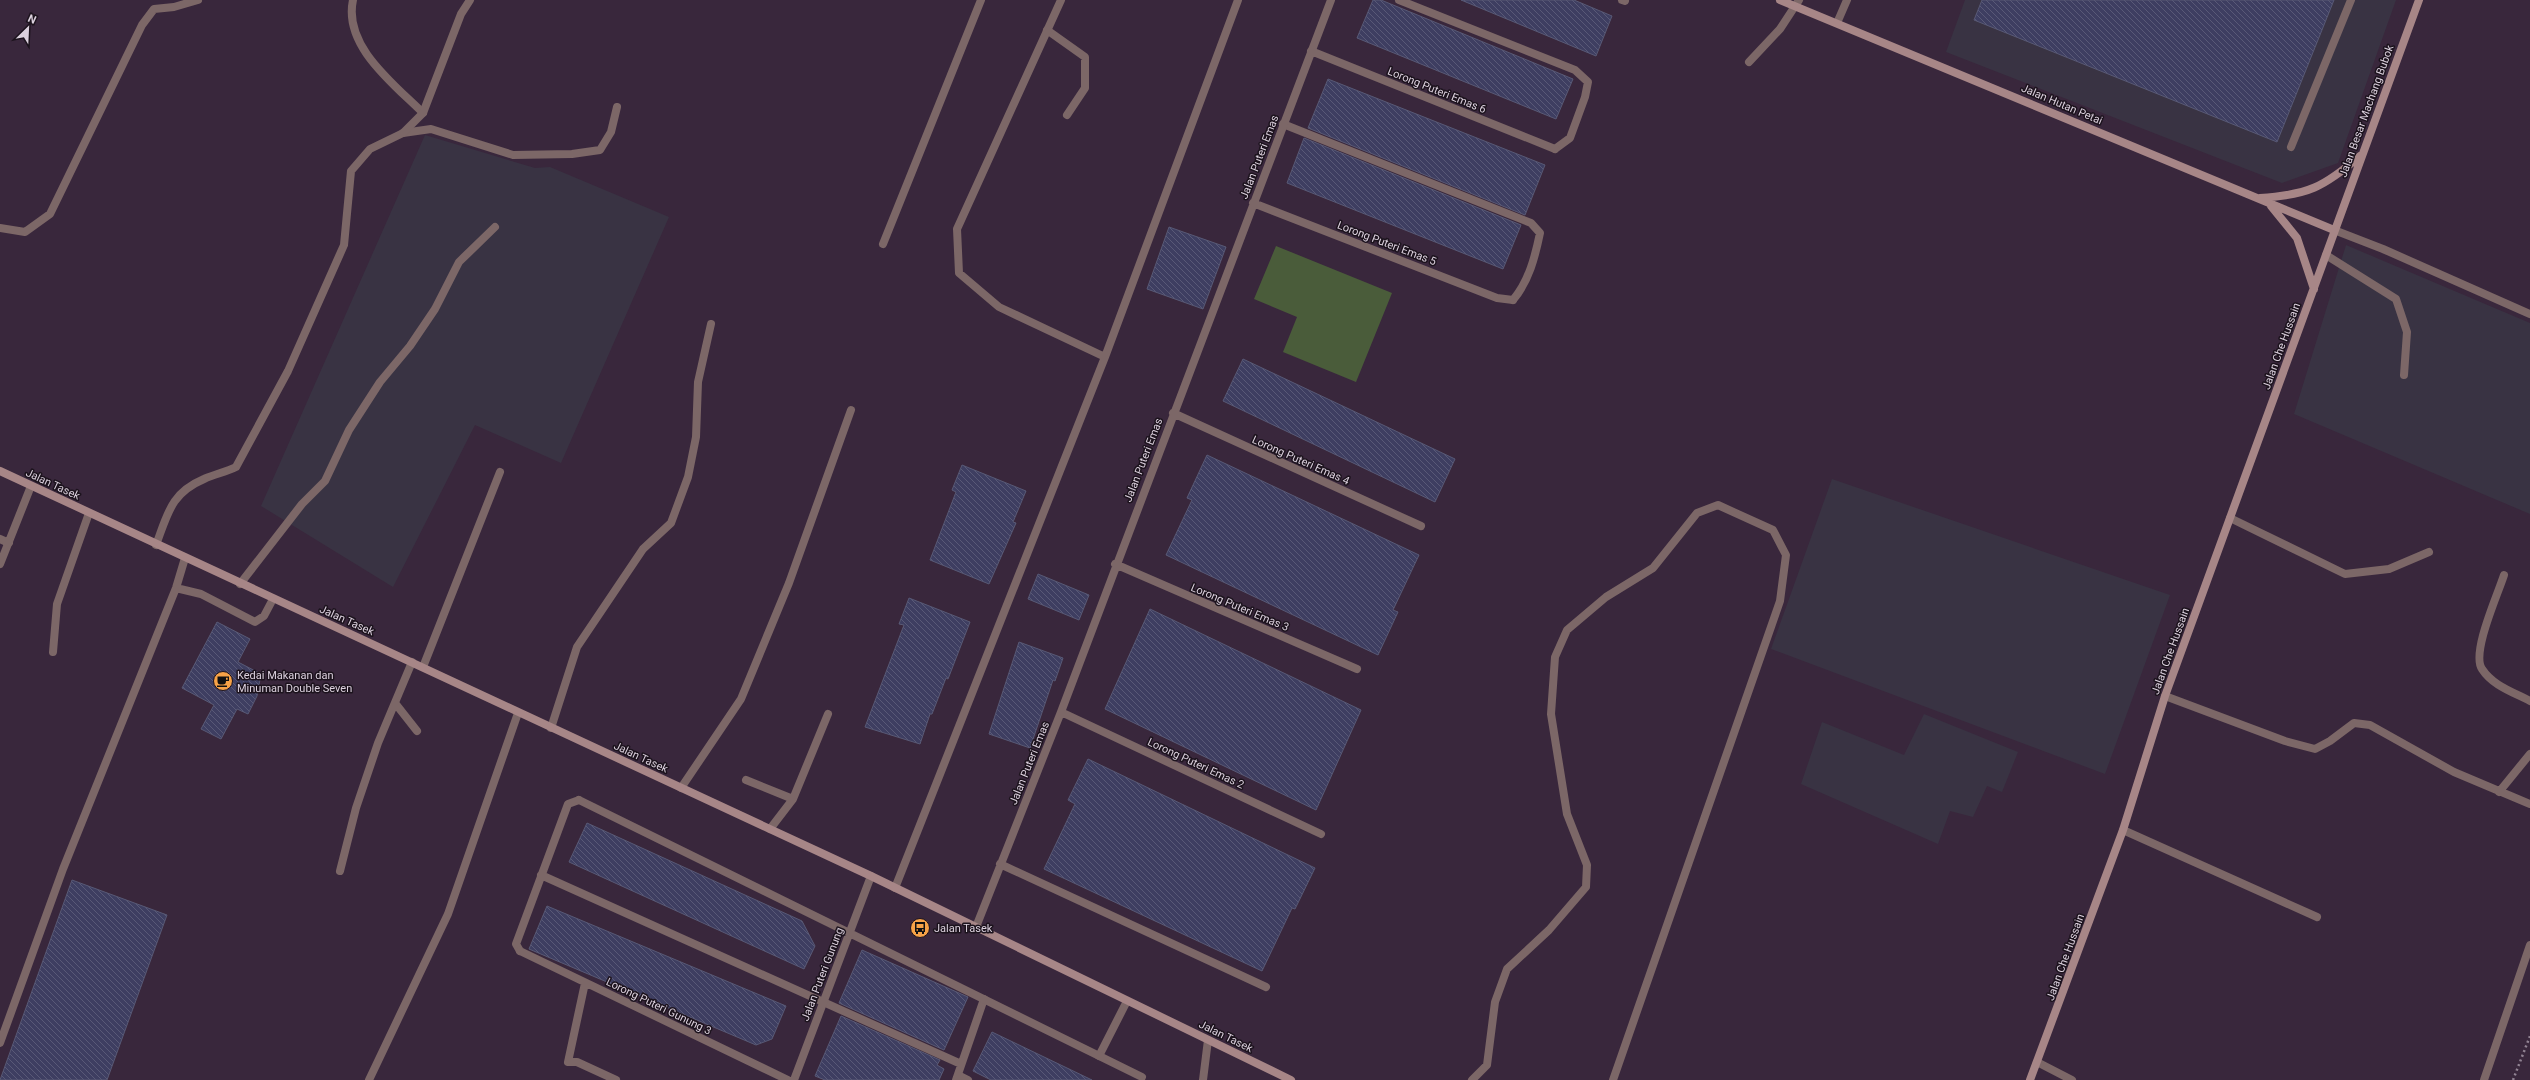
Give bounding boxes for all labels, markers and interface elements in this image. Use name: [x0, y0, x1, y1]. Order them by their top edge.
north arrow: [8, 8, 48, 48]
text: N: [26, 12, 38, 27]
street label: Jalan Besar Machang Bubok: [2336, 43, 2397, 179]
street label: Lorong Puteri Emas 6: [1386, 65, 1488, 116]
street label: Jalan Hutan Petai: [2019, 82, 2104, 127]
street label: Jalan Puteri Emas: [1238, 113, 1282, 201]
street label: Lorong Puteri Emas 5: [1335, 219, 1438, 268]
street label: Jalan Che Hussain: [2260, 301, 2303, 391]
street label: Jalan Puteri Emas: [1122, 416, 1166, 504]
street label: Lorong Puteri Emas 4: [1250, 433, 1351, 488]
street label: Jalan Tasek: [24, 466, 82, 503]
street label: Lorong Puteri Emas 3: [1189, 581, 1291, 634]
street label: Jalan Tasek: [318, 603, 376, 638]
street label: Jalan Che Hussain: [2149, 606, 2192, 696]
place label: Kedai Makanan dan Minuman Double Seven: [237, 669, 352, 695]
cafe icon: Kedai Makanan dan Minuman Double Seven: [212, 670, 234, 692]
street label: Jalan Puteri Emas: [1007, 719, 1052, 807]
street label: Lorong Puteri Emas 2: [1145, 735, 1246, 792]
street label: Jalan Tasek: [612, 739, 670, 776]
street label: Jalan Che Hussain: [2044, 912, 2087, 1002]
bus stop icon: Jalan Tasek: [909, 917, 931, 939]
place label: Jalan Tasek: [934, 922, 993, 935]
street label: Jalan Puteri Gunung: [799, 926, 846, 1023]
street label: Lorong Puteri Gunung 3: [604, 975, 714, 1038]
street label: Jalan Tasek: [1197, 1018, 1255, 1055]

